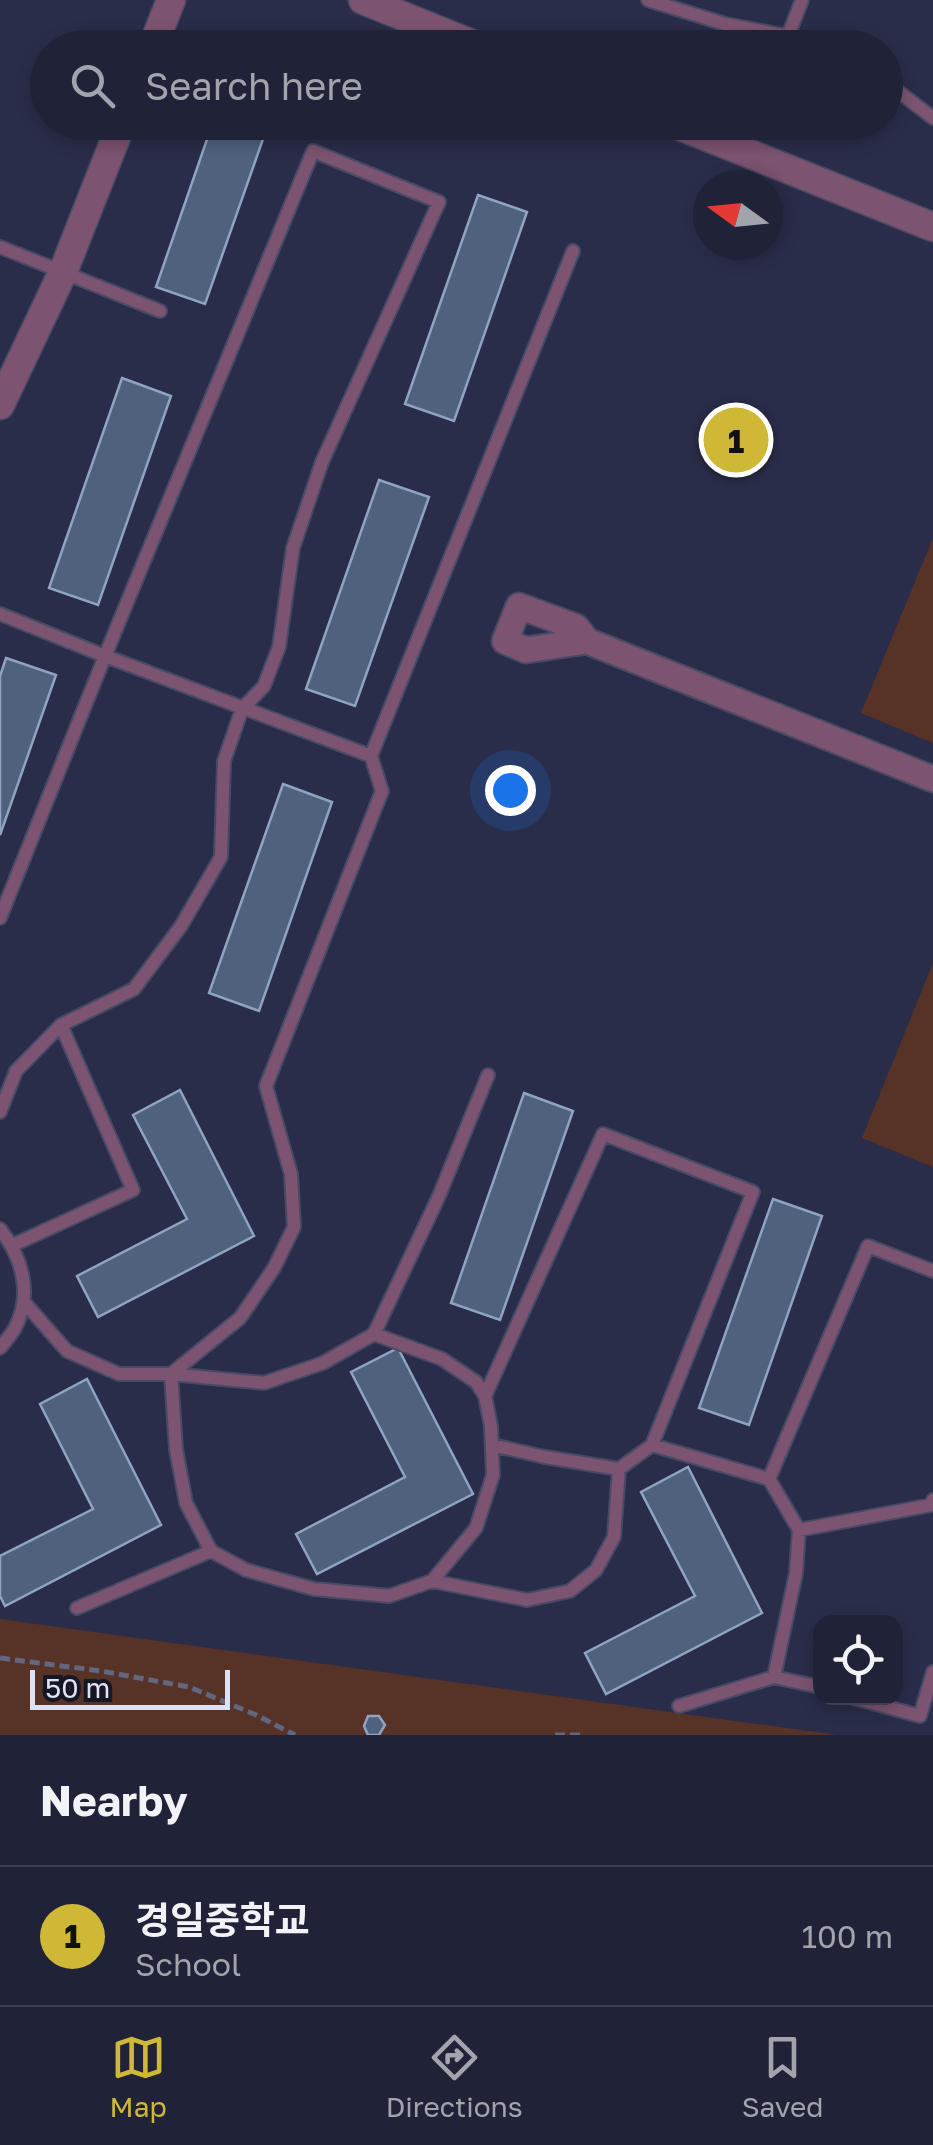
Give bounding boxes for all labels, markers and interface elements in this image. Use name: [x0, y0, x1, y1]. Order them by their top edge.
search box: [30, 30, 903, 140]
icon: search: [65, 58, 120, 113]
text: Search here: [145, 63, 363, 108]
north arrow: [693, 170, 783, 260]
pin: 1: [704, 402, 768, 478]
your location: [485, 765, 536, 816]
map controls: [813, 1615, 903, 1705]
button: locate: [813, 1615, 903, 1705]
scale bar: [30, 1665, 230, 1710]
text: 50 m: [45, 1671, 110, 1704]
text: Nearby: [40, 1775, 188, 1825]
text: 경일중학교: [135, 1897, 310, 1942]
text: 1: [64, 1917, 81, 1955]
text: 100 m: [801, 1917, 893, 1955]
text: School: [135, 1945, 241, 1983]
tab: Map: [110, 2030, 167, 2123]
tab: Directions: [386, 2030, 523, 2123]
tab: Saved: [742, 2030, 823, 2123]

